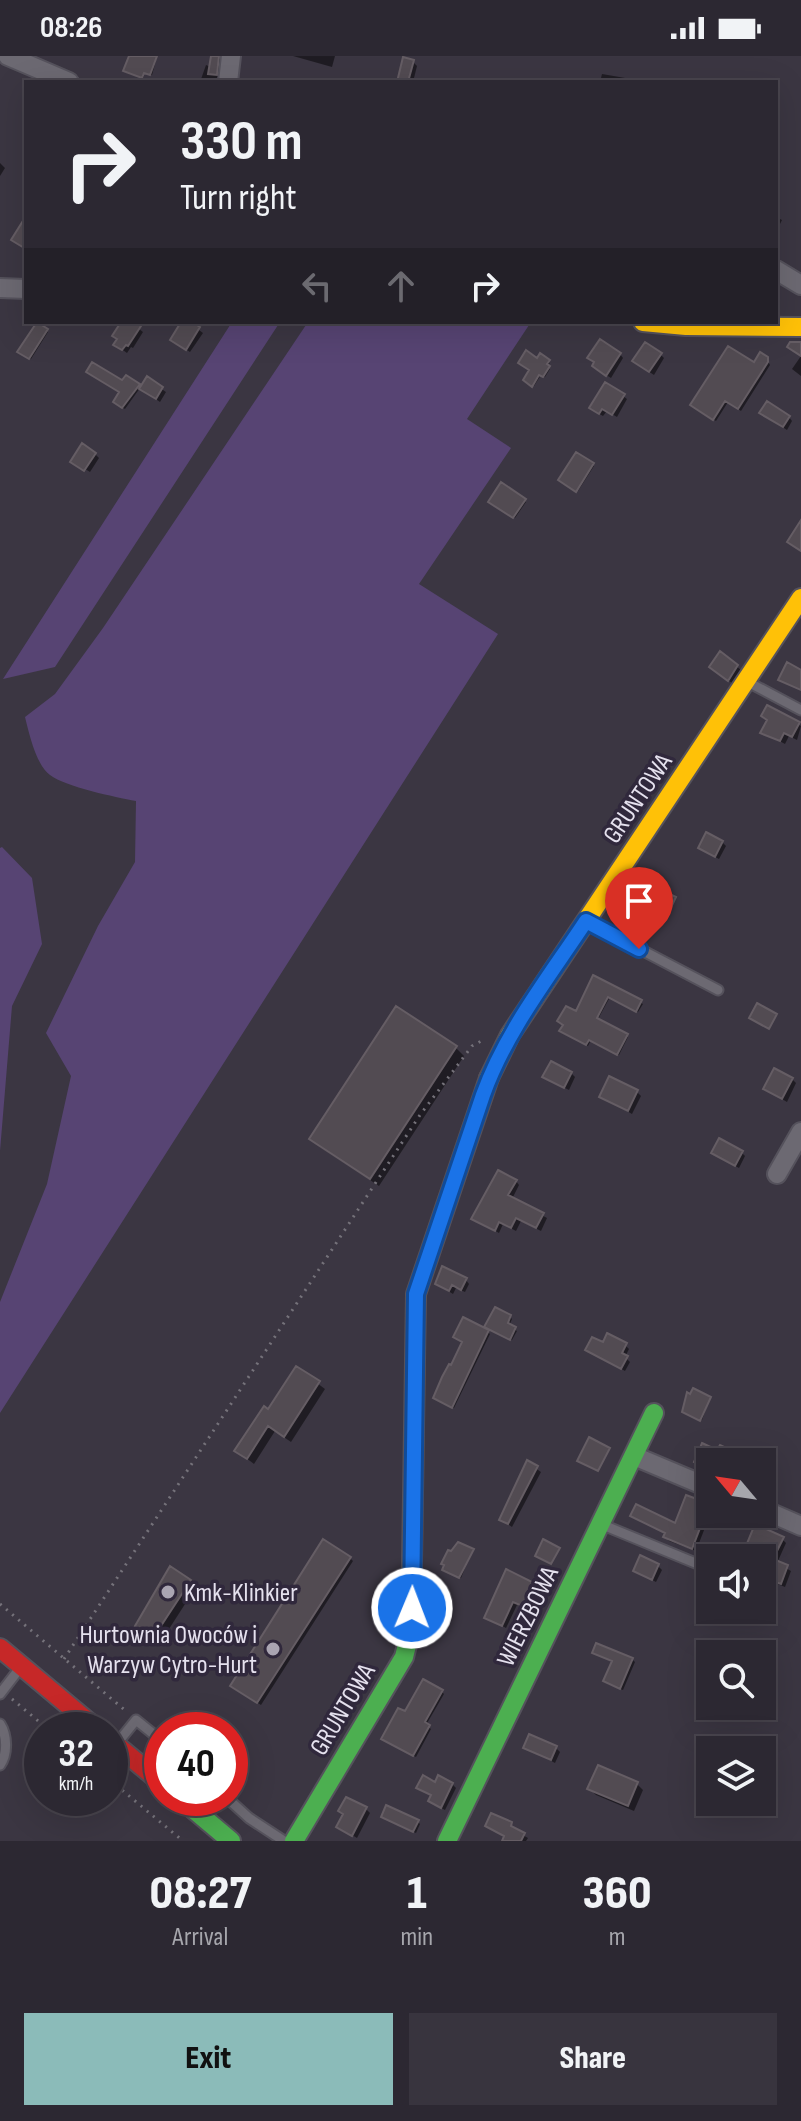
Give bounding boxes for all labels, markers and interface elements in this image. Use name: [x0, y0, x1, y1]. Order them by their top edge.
text: 08:26: [40, 10, 102, 46]
text: 330 m: [180, 109, 303, 176]
icon: right: [48, 112, 152, 216]
text: Turn right: [180, 177, 297, 220]
icon: left: [295, 264, 339, 308]
icon: ahead: [379, 264, 423, 308]
icon: right: [463, 264, 507, 308]
street label: GRUNTOWA: [597, 747, 680, 849]
pin: [605, 867, 673, 949]
icon: arrive: [617, 879, 661, 923]
north arrow: [696, 1448, 776, 1528]
map controls: [696, 1448, 776, 1816]
button: sound: [696, 1544, 776, 1624]
street label: WIERZBOWA: [491, 1561, 566, 1672]
position arrow: [370, 1566, 454, 1650]
place label: Kmk-Klinkier: [184, 1578, 298, 1609]
marker: Kmk-Klinkier: [159, 1583, 177, 1601]
place label: Hurtownia Owoców i Warzyw Cytro-Hurt: [79, 1620, 257, 1681]
marker: Hurtownia Owoców i Warzyw Cytro-Hurt: [264, 1640, 282, 1658]
button: search: [696, 1640, 776, 1720]
street label: GRUNTOWA: [304, 1658, 383, 1761]
speed limit sign: 40: [144, 1712, 248, 1816]
text: 32: [58, 1730, 94, 1778]
button: layers: [696, 1736, 776, 1816]
text: km/h: [59, 1772, 93, 1796]
text: 08:27: [149, 1865, 251, 1922]
text: 1: [407, 1865, 427, 1922]
text: 360: [583, 1865, 652, 1922]
text: Arrival: [172, 1922, 228, 1953]
text: min: [401, 1922, 433, 1953]
text: m: [609, 1922, 625, 1953]
button: Exit: [24, 2013, 393, 2105]
button: Share: [409, 2013, 777, 2105]

